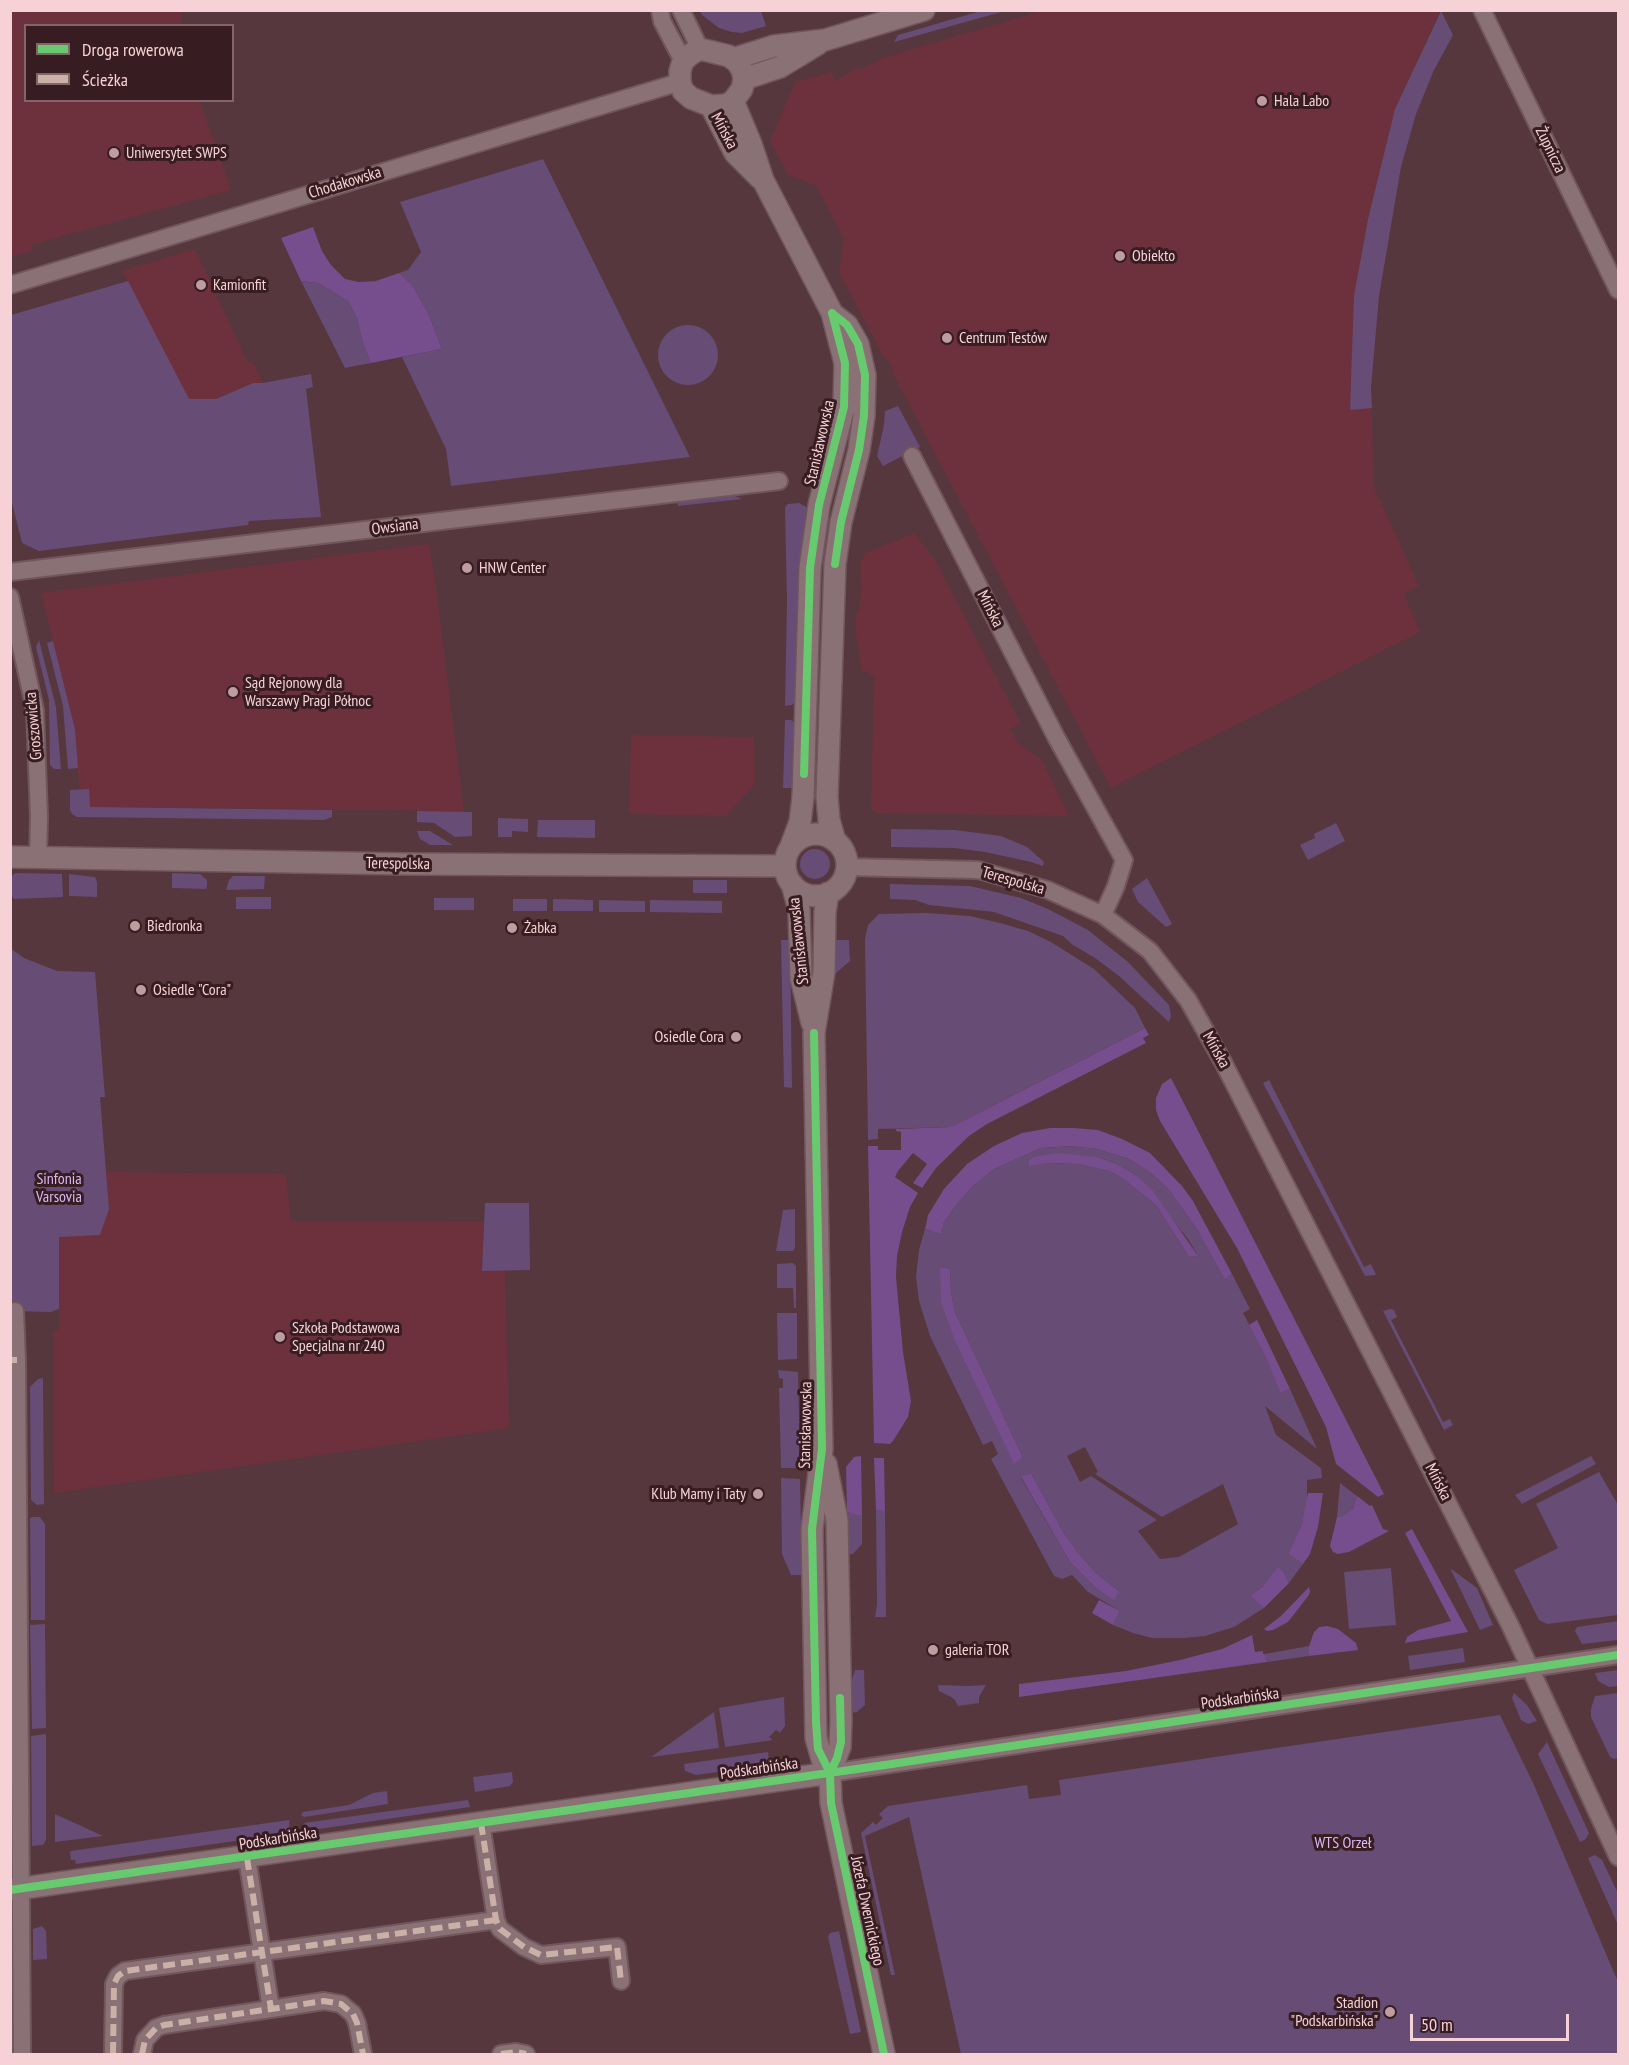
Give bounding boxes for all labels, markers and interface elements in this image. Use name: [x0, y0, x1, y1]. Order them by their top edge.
legend: [24, 24, 234, 102]
text: Droga rowerowa: [82, 38, 184, 61]
text: Ścieżka: [82, 68, 128, 91]
place label: Hala Labo: [1274, 91, 1329, 111]
marker: Hala Labo: [1255, 94, 1269, 108]
street label: Mińska: [706, 109, 742, 153]
street label: Żupnicza: [1531, 124, 1569, 176]
place label: Uniwersytet SWPS: [126, 143, 227, 163]
marker: Uniwersytet SWPS: [107, 146, 121, 160]
street label: Chodakowska: [306, 163, 384, 203]
place label: Obiekto: [1132, 246, 1175, 266]
marker: Obiekto: [1113, 249, 1127, 263]
place label: Kamionfit: [213, 275, 266, 295]
marker: Kamionfit: [194, 278, 208, 292]
place label: Centrum Testów: [959, 328, 1047, 348]
marker: Centrum Testów: [940, 331, 954, 345]
street label: Stanisławowska: [801, 398, 839, 488]
street label: Owsiana: [371, 515, 419, 539]
place label: HNW Center: [479, 558, 546, 578]
marker: HNW Center: [460, 561, 474, 575]
street label: Mińska: [973, 587, 1007, 631]
place label: Sąd Rejonowy dla Warszawy Pragi Północ: [245, 673, 371, 711]
marker: Sąd Rejonowy dla Warszawy Pragi Północ: [226, 685, 240, 699]
street label: Groszowicka: [21, 691, 47, 761]
street label: Terespolska: [366, 854, 430, 874]
street label: Terespolska: [980, 863, 1046, 899]
street label: Stanisławowska: [785, 897, 813, 985]
place label: Biedronka: [147, 916, 202, 936]
place label: Żabka: [524, 918, 557, 938]
marker: Biedronka: [128, 919, 142, 933]
marker: Żabka: [505, 921, 519, 935]
place label: Osiedle "Cora": [153, 980, 231, 1000]
marker: Osiedle "Cora": [134, 983, 148, 997]
place label: Osiedle Cora: [654, 1027, 724, 1047]
street label: Mińska: [1198, 1028, 1234, 1072]
marker: Osiedle Cora: [729, 1030, 743, 1044]
park label: Sinfonia Varsovia: [36, 1169, 82, 1207]
place label: Szkoła Podstawowa Specjalna nr 240: [292, 1318, 400, 1356]
marker: Szkoła Podstawowa Specjalna nr 240: [273, 1330, 287, 1344]
street label: Stanisławowska: [796, 1381, 816, 1469]
street label: Mińska: [1421, 1460, 1455, 1504]
place label: Klub Mamy i Taty: [651, 1484, 746, 1504]
marker: Klub Mamy i Taty: [751, 1487, 765, 1501]
place label: galeria TOR: [945, 1640, 1009, 1660]
marker: galeria TOR: [926, 1643, 940, 1657]
street label: Podskarbińska: [1200, 1684, 1280, 1714]
street label: Podskarbińska: [719, 1754, 799, 1784]
street label: Podskarbińska: [238, 1823, 318, 1855]
park label: WTS Orzeł: [1314, 1833, 1372, 1853]
street label: Józefa Dwernickiego: [846, 1854, 888, 1968]
place label: Stadion "Podskarbińska": [1291, 1993, 1378, 2031]
scale bar: [1413, 2002, 1572, 2040]
marker: Stadion "Podskarbińska": [1383, 2005, 1397, 2019]
text: 50 m: [1421, 2013, 1453, 2036]

